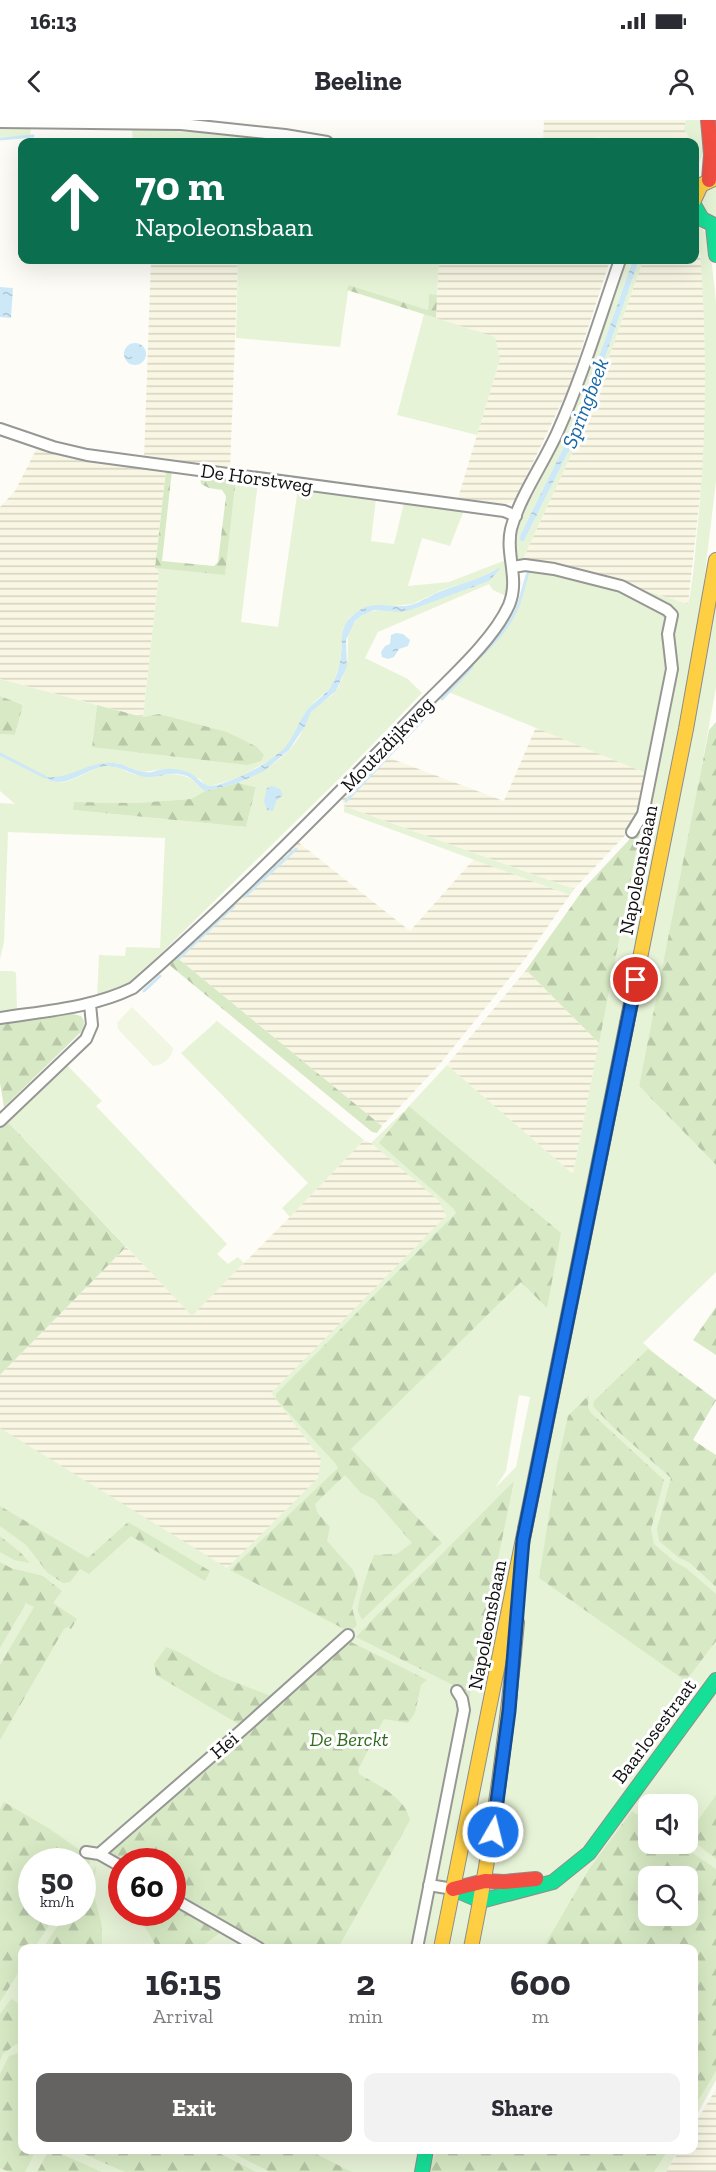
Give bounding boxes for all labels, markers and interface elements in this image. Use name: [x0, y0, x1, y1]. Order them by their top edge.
text: 16:13: [30, 8, 77, 35]
icon: back: [18, 65, 51, 98]
text: Beeline: [314, 65, 402, 97]
icon: person: [665, 65, 698, 98]
text: 70 m: [135, 160, 225, 211]
icon: ahead: [36, 162, 114, 240]
text: Napoleonsbaan: [135, 211, 313, 243]
water label: Springbeek: [556, 354, 614, 452]
street label: De Horstweg: [199, 458, 315, 498]
street label: Moutzdijkweg: [336, 691, 438, 797]
street label: Napoleonsbaan: [614, 802, 662, 937]
pin: [610, 954, 661, 1005]
icon: arrive: [619, 963, 652, 996]
street label: Napoleonsbaan: [463, 1557, 511, 1692]
street label: Baarlosestraat: [607, 1674, 701, 1788]
street label: Hei: [205, 1726, 243, 1764]
park label: De Berckt: [310, 1727, 388, 1751]
map controls: [638, 1794, 698, 1926]
button: sound: [638, 1794, 698, 1854]
position arrow: [461, 1800, 525, 1864]
speed limit sign: 60: [108, 1848, 186, 1926]
text: 50: [41, 1862, 73, 1898]
button: search: [638, 1866, 698, 1926]
text: km/h: [40, 1893, 74, 1911]
text: 16:15: [145, 1961, 221, 2004]
text: 2: [356, 1961, 375, 2004]
text: 600: [510, 1961, 571, 2004]
text: Arrival: [153, 2004, 213, 2028]
text: min: [348, 2004, 383, 2028]
text: m: [532, 2004, 549, 2028]
button: Exit: [36, 2073, 352, 2142]
button: Share: [364, 2073, 680, 2142]

